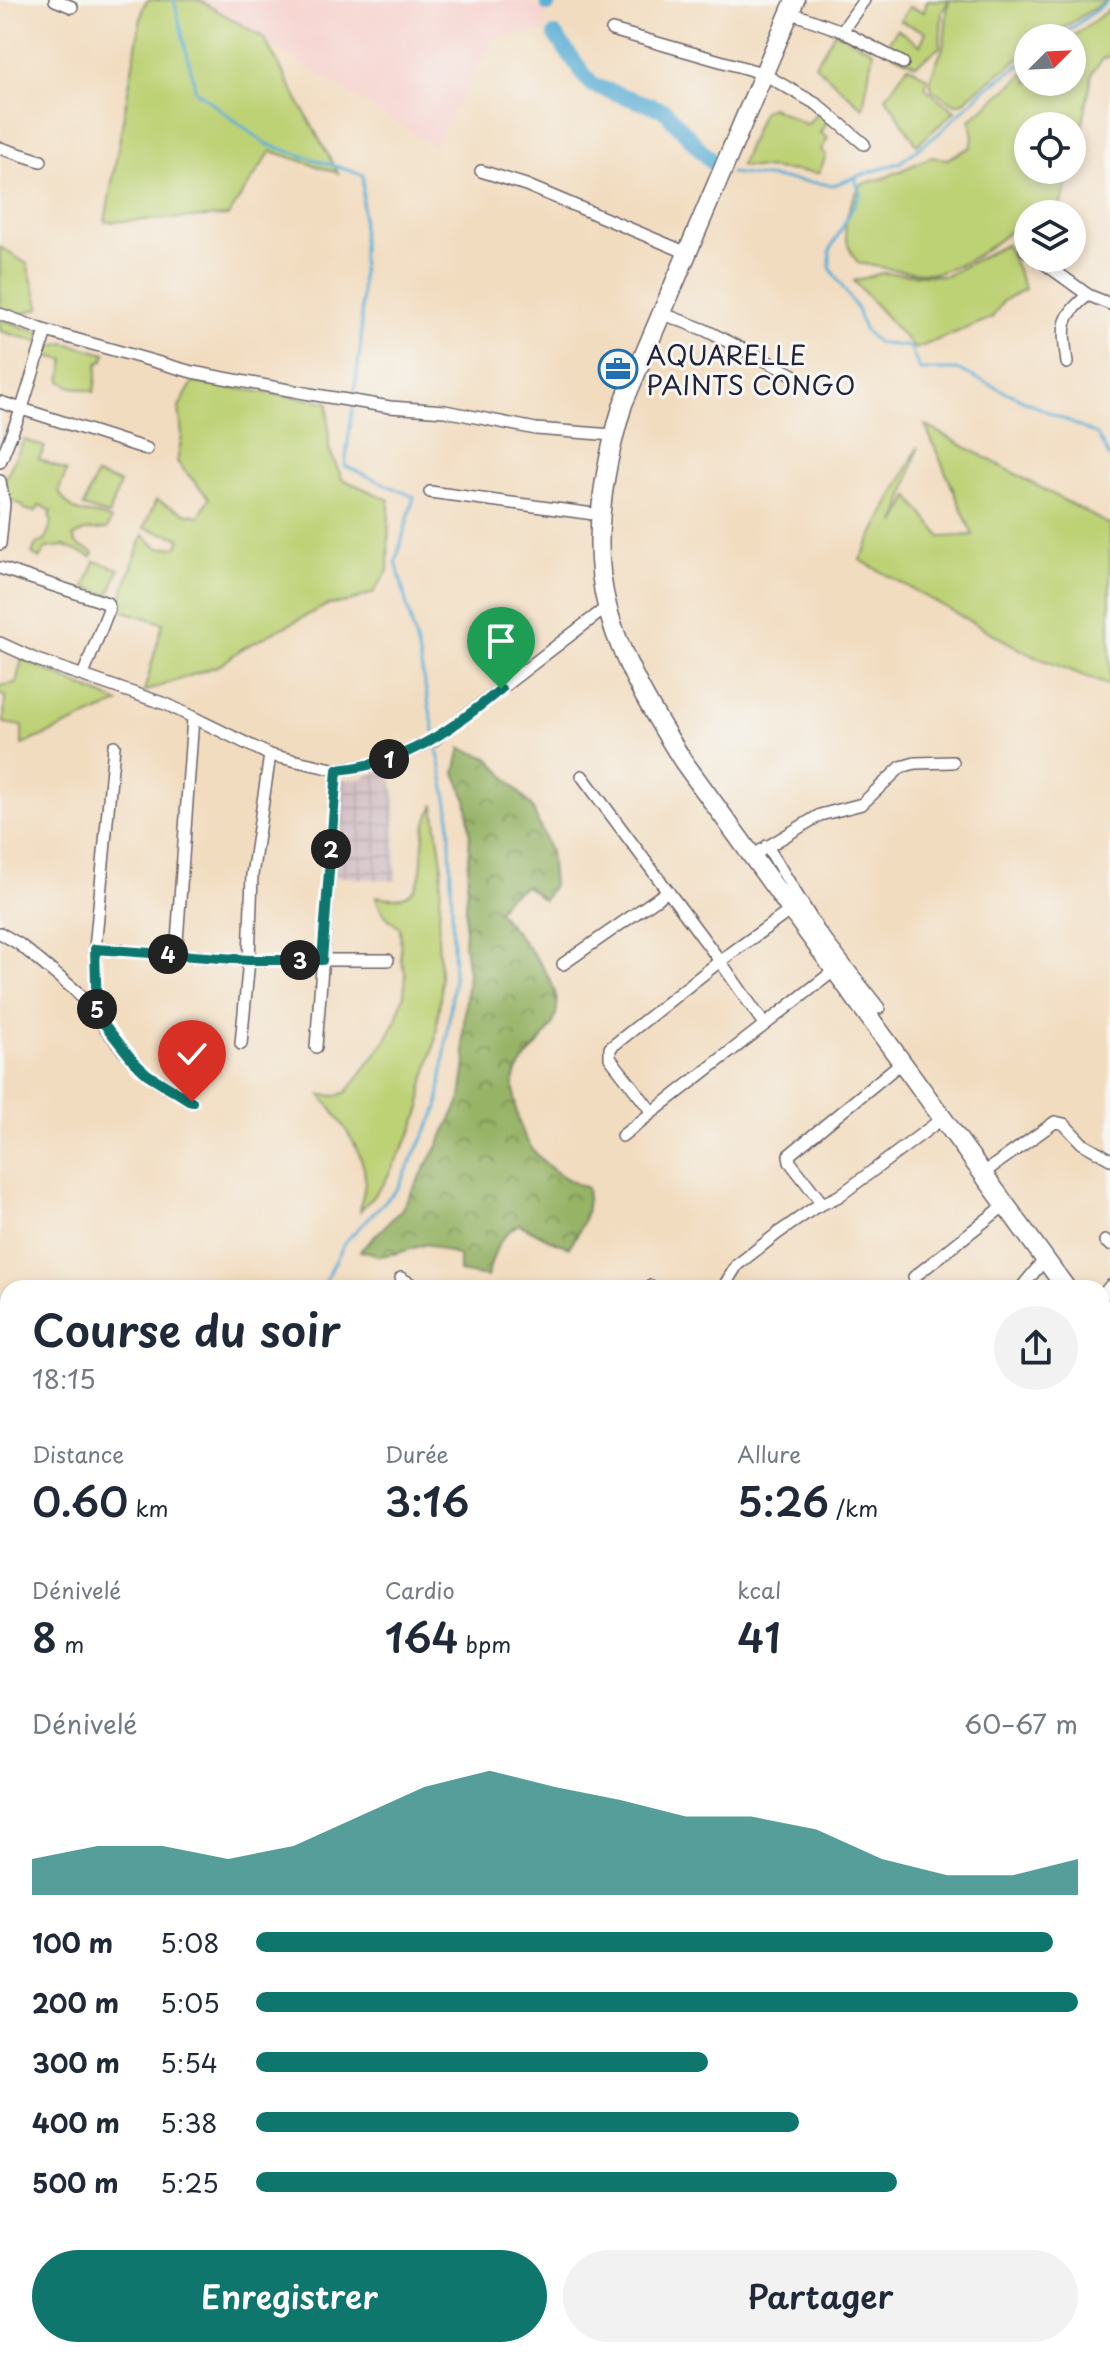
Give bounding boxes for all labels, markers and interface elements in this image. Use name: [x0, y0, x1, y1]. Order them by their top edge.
north arrow: [1014, 24, 1086, 96]
map controls: [1014, 24, 1086, 272]
button: locate: [1014, 112, 1086, 184]
button: layers: [1014, 200, 1086, 272]
place label: AQUARELLE PAINTS CONGO: [646, 335, 855, 404]
office icon: AQUARELLE PAINTS CONGO: [597, 348, 639, 390]
pin: [467, 607, 535, 689]
icon: arrive: [479, 619, 523, 663]
pin: 1: [369, 739, 409, 779]
text: 1: [384, 742, 394, 775]
pin: 2: [311, 829, 351, 869]
text: 2: [323, 832, 339, 865]
pin: 4: [148, 934, 188, 974]
text: 4: [161, 937, 175, 970]
pin: 3: [280, 940, 320, 980]
text: 3: [293, 943, 307, 976]
pin: 5: [77, 989, 117, 1029]
text: 5: [90, 992, 104, 1025]
pin: [158, 1020, 226, 1102]
icon: check: [170, 1032, 214, 1076]
text: Course du soir: [32, 1296, 341, 1362]
button: share: [994, 1306, 1078, 1390]
text: 18:15: [32, 1359, 96, 1398]
text: Distance: [32, 1437, 124, 1470]
text: Durée: [385, 1437, 449, 1470]
text: Allure: [737, 1437, 801, 1470]
text: 0.60: [32, 1470, 128, 1531]
text: 3:16: [385, 1470, 469, 1531]
text: 5:26: [737, 1470, 829, 1531]
text: km: [128, 1491, 169, 1524]
text: /km: [829, 1491, 878, 1524]
text: Dénivelé: [32, 1573, 121, 1606]
text: Cardio: [385, 1573, 455, 1606]
text: kcal: [737, 1573, 781, 1606]
text: 8: [32, 1606, 57, 1667]
text: 164: [385, 1606, 458, 1667]
text: 41: [737, 1606, 781, 1667]
text: m: [57, 1627, 84, 1660]
text: bpm: [458, 1627, 511, 1660]
text: Dénivelé: [32, 1704, 137, 1743]
text: 60–67 m: [964, 1704, 1078, 1743]
text: 100 m: [32, 1923, 113, 1962]
text: 5:08: [160, 1923, 219, 1962]
text: 200 m: [32, 1983, 119, 2022]
text: 5:05: [160, 1983, 220, 2022]
text: 300 m: [32, 2043, 120, 2082]
text: 5:54: [160, 2043, 218, 2082]
text: 400 m: [32, 2103, 120, 2142]
text: 5:38: [160, 2103, 218, 2142]
text: 500 m: [32, 2163, 118, 2202]
text: 5:25: [160, 2163, 219, 2202]
button: Enregistrer: [32, 2250, 547, 2342]
button: Partager: [563, 2250, 1078, 2342]

